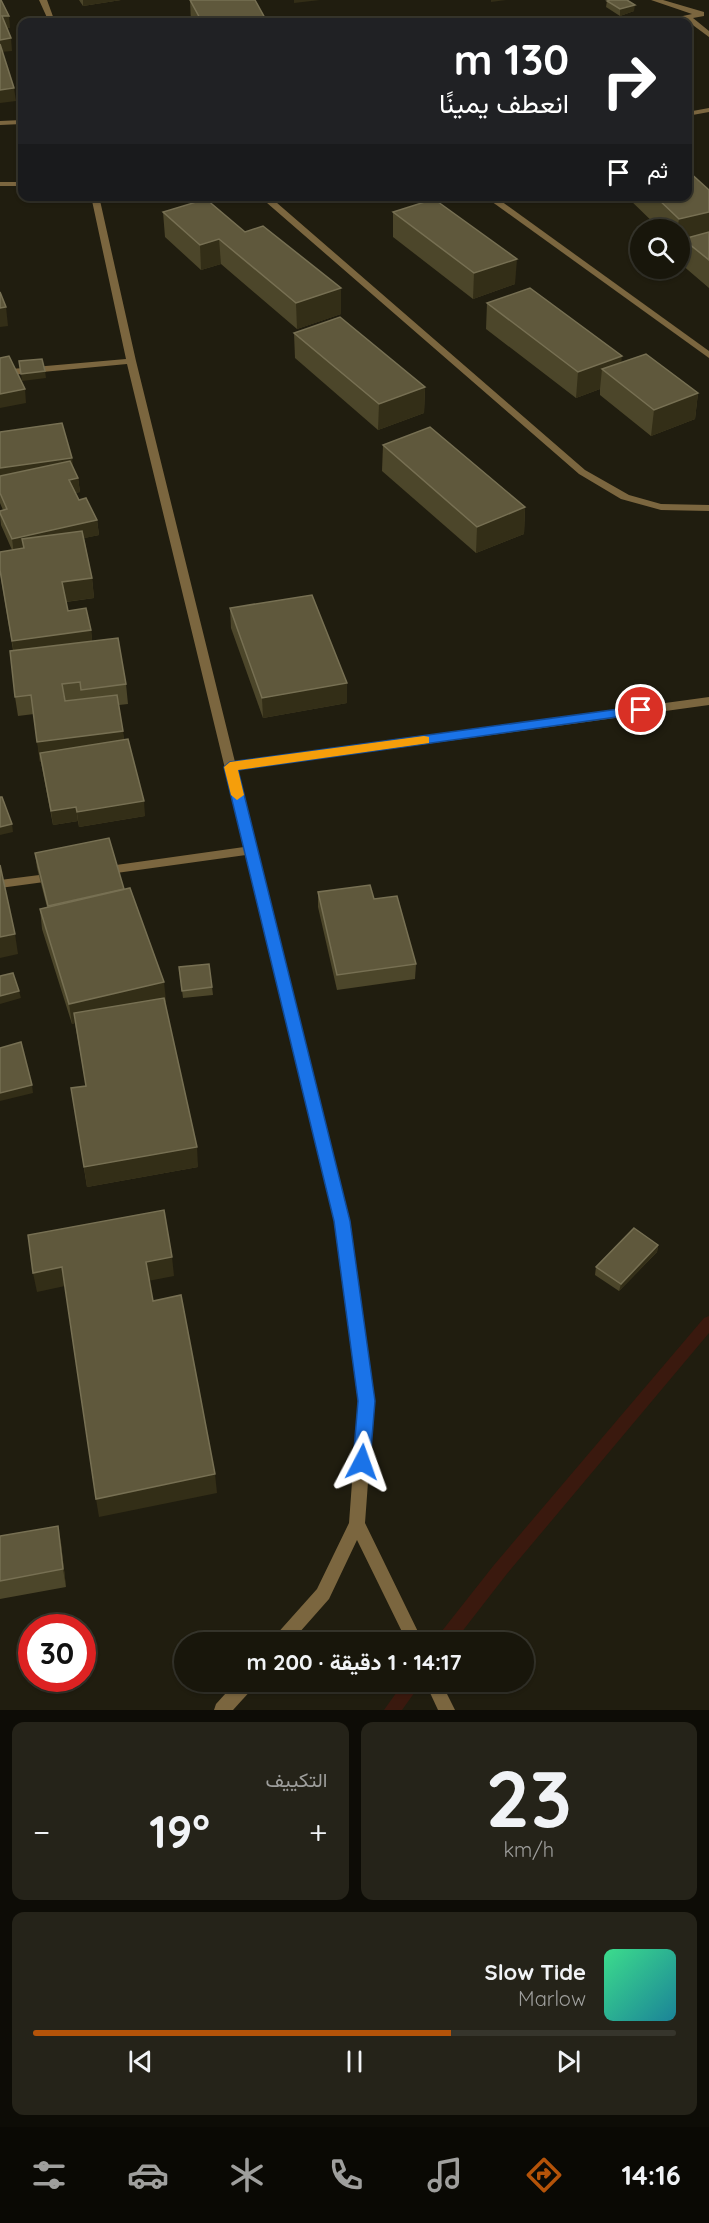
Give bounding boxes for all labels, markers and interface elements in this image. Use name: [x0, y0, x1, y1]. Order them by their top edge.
text: 130 m: [454, 33, 569, 86]
icon: right: [590, 42, 668, 120]
text: انعطف يمينًا: [439, 86, 569, 120]
icon: arrive: [602, 156, 635, 189]
text: ثم: [647, 156, 668, 184]
map controls: [630, 219, 690, 279]
button: search: [630, 219, 690, 279]
pin: [615, 684, 666, 735]
icon: arrive: [624, 693, 657, 726]
position arrow: [330, 1430, 394, 1494]
speed limit sign: 30: [18, 1614, 96, 1692]
text: 14:17 · 1 دقيقة · 200 m: [246, 1648, 462, 1676]
text: 23: [486, 1749, 572, 1847]
text: التكييف: [265, 1767, 328, 1792]
text: 19°: [149, 1803, 210, 1859]
text: −: [33, 1811, 50, 1852]
text: +: [309, 1811, 327, 1852]
text: km/h: [503, 1837, 554, 1862]
text: Slow Tide: [485, 1958, 586, 1986]
text: Marlow: [518, 1986, 586, 2011]
icon: previous: [124, 2045, 157, 2078]
icon: pause: [338, 2045, 371, 2078]
icon: next: [552, 2045, 585, 2078]
icon: filters: [28, 2154, 70, 2196]
icon: car: [127, 2154, 169, 2196]
icon: climate: [226, 2154, 268, 2196]
icon: phone: [325, 2154, 367, 2196]
icon: music: [424, 2154, 466, 2196]
icon: directions: [523, 2154, 565, 2196]
text: 14:16: [621, 2158, 681, 2192]

